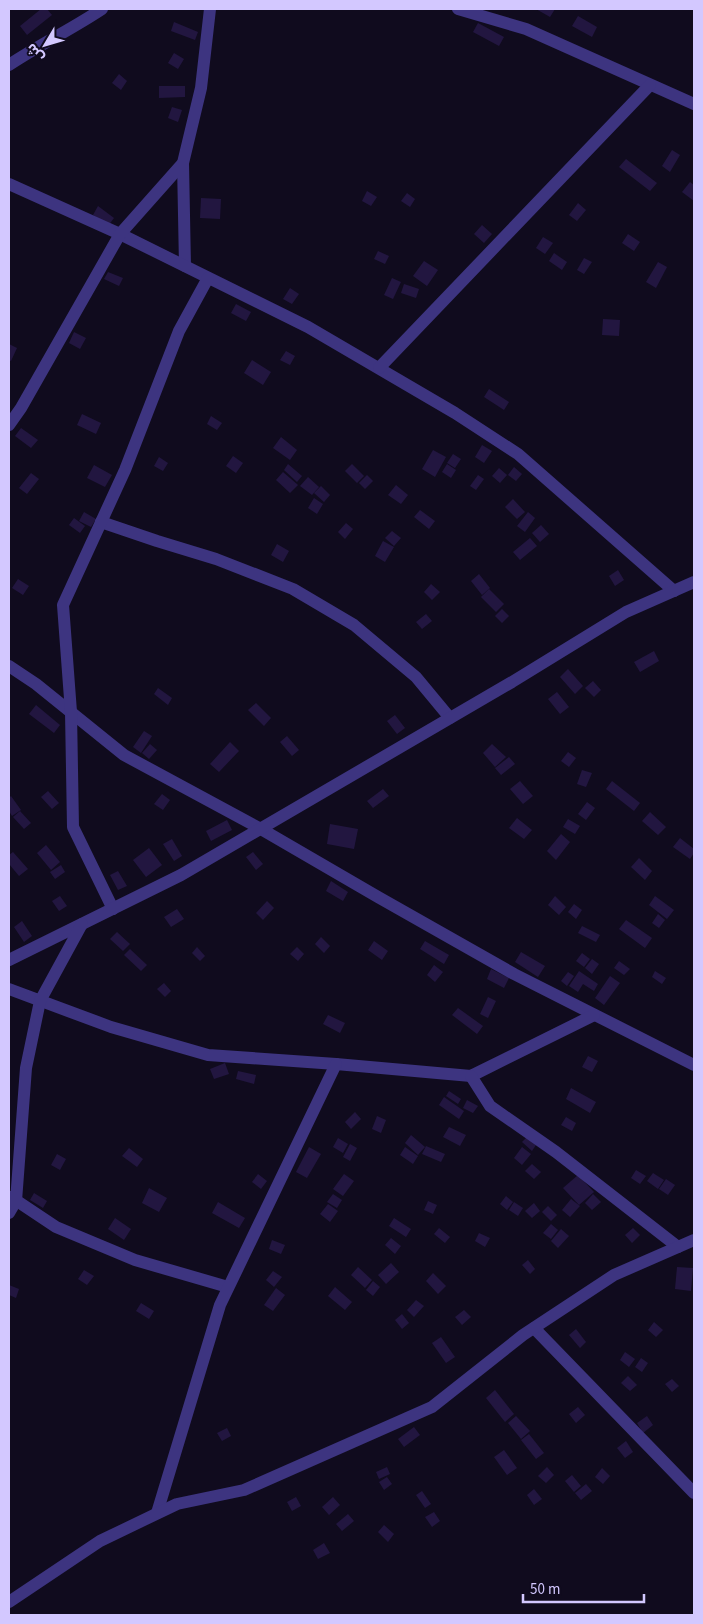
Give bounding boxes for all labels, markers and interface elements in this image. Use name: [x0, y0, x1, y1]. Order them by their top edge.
north arrow: [20, 20, 70, 70]
text: ش: [22, 39, 49, 66]
scale bar: [523, 1572, 644, 1604]
text: 50 m: [530, 1579, 560, 1600]

